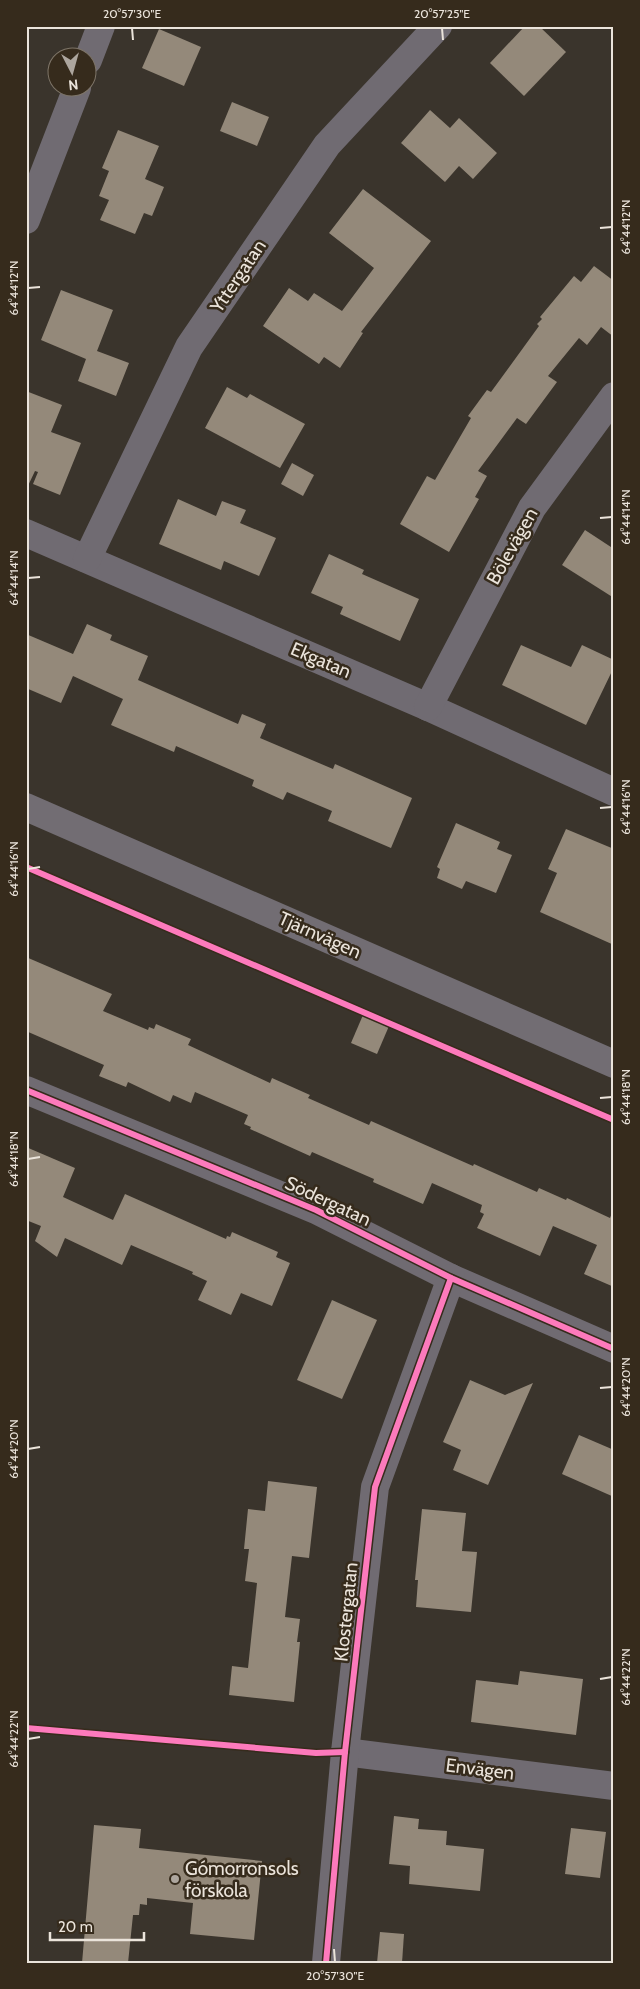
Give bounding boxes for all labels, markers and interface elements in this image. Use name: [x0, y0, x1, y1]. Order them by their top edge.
text: 20°57'30"E: [103, 6, 161, 21]
text: 20°57'25"E: [414, 6, 470, 21]
north arrow: [48, 48, 98, 98]
text: N: [67, 75, 79, 94]
text: 64°44'12"N: [618, 199, 633, 255]
street label: Yttergatan: [205, 235, 271, 318]
text: 64°44'12"N: [6, 260, 21, 316]
text: 64°44'14"N: [618, 489, 633, 545]
street label: Bölevägen: [482, 504, 542, 588]
text: 64°44'14"N: [6, 550, 21, 606]
street label: Ekgatan: [287, 637, 355, 683]
text: 64°44'16"N: [618, 779, 633, 835]
text: 64°44'16"N: [6, 841, 21, 897]
street label: Tjärnvägen: [275, 907, 365, 963]
text: 64°44'18"N: [618, 1069, 633, 1125]
text: 64°44'18"N: [6, 1131, 21, 1187]
street label: Södergatan: [281, 1171, 375, 1231]
text: 64°44'20"N: [618, 1357, 633, 1417]
text: 64°44'20"N: [6, 1419, 21, 1479]
street label: Klostergatan: [329, 1561, 363, 1663]
text: 64°44'22"N: [618, 1648, 633, 1706]
text: 64°44'22"N: [6, 1710, 21, 1768]
street label: Envägen: [444, 1753, 516, 1785]
place label: Gómorronsols förskola: [185, 1857, 299, 1902]
marker: Gómorronsols förskola: [169, 1873, 181, 1885]
scale bar: [50, 1909, 144, 1941]
text: 20 m: [58, 1918, 93, 1936]
text: 20°57'30"E: [306, 1968, 364, 1983]

